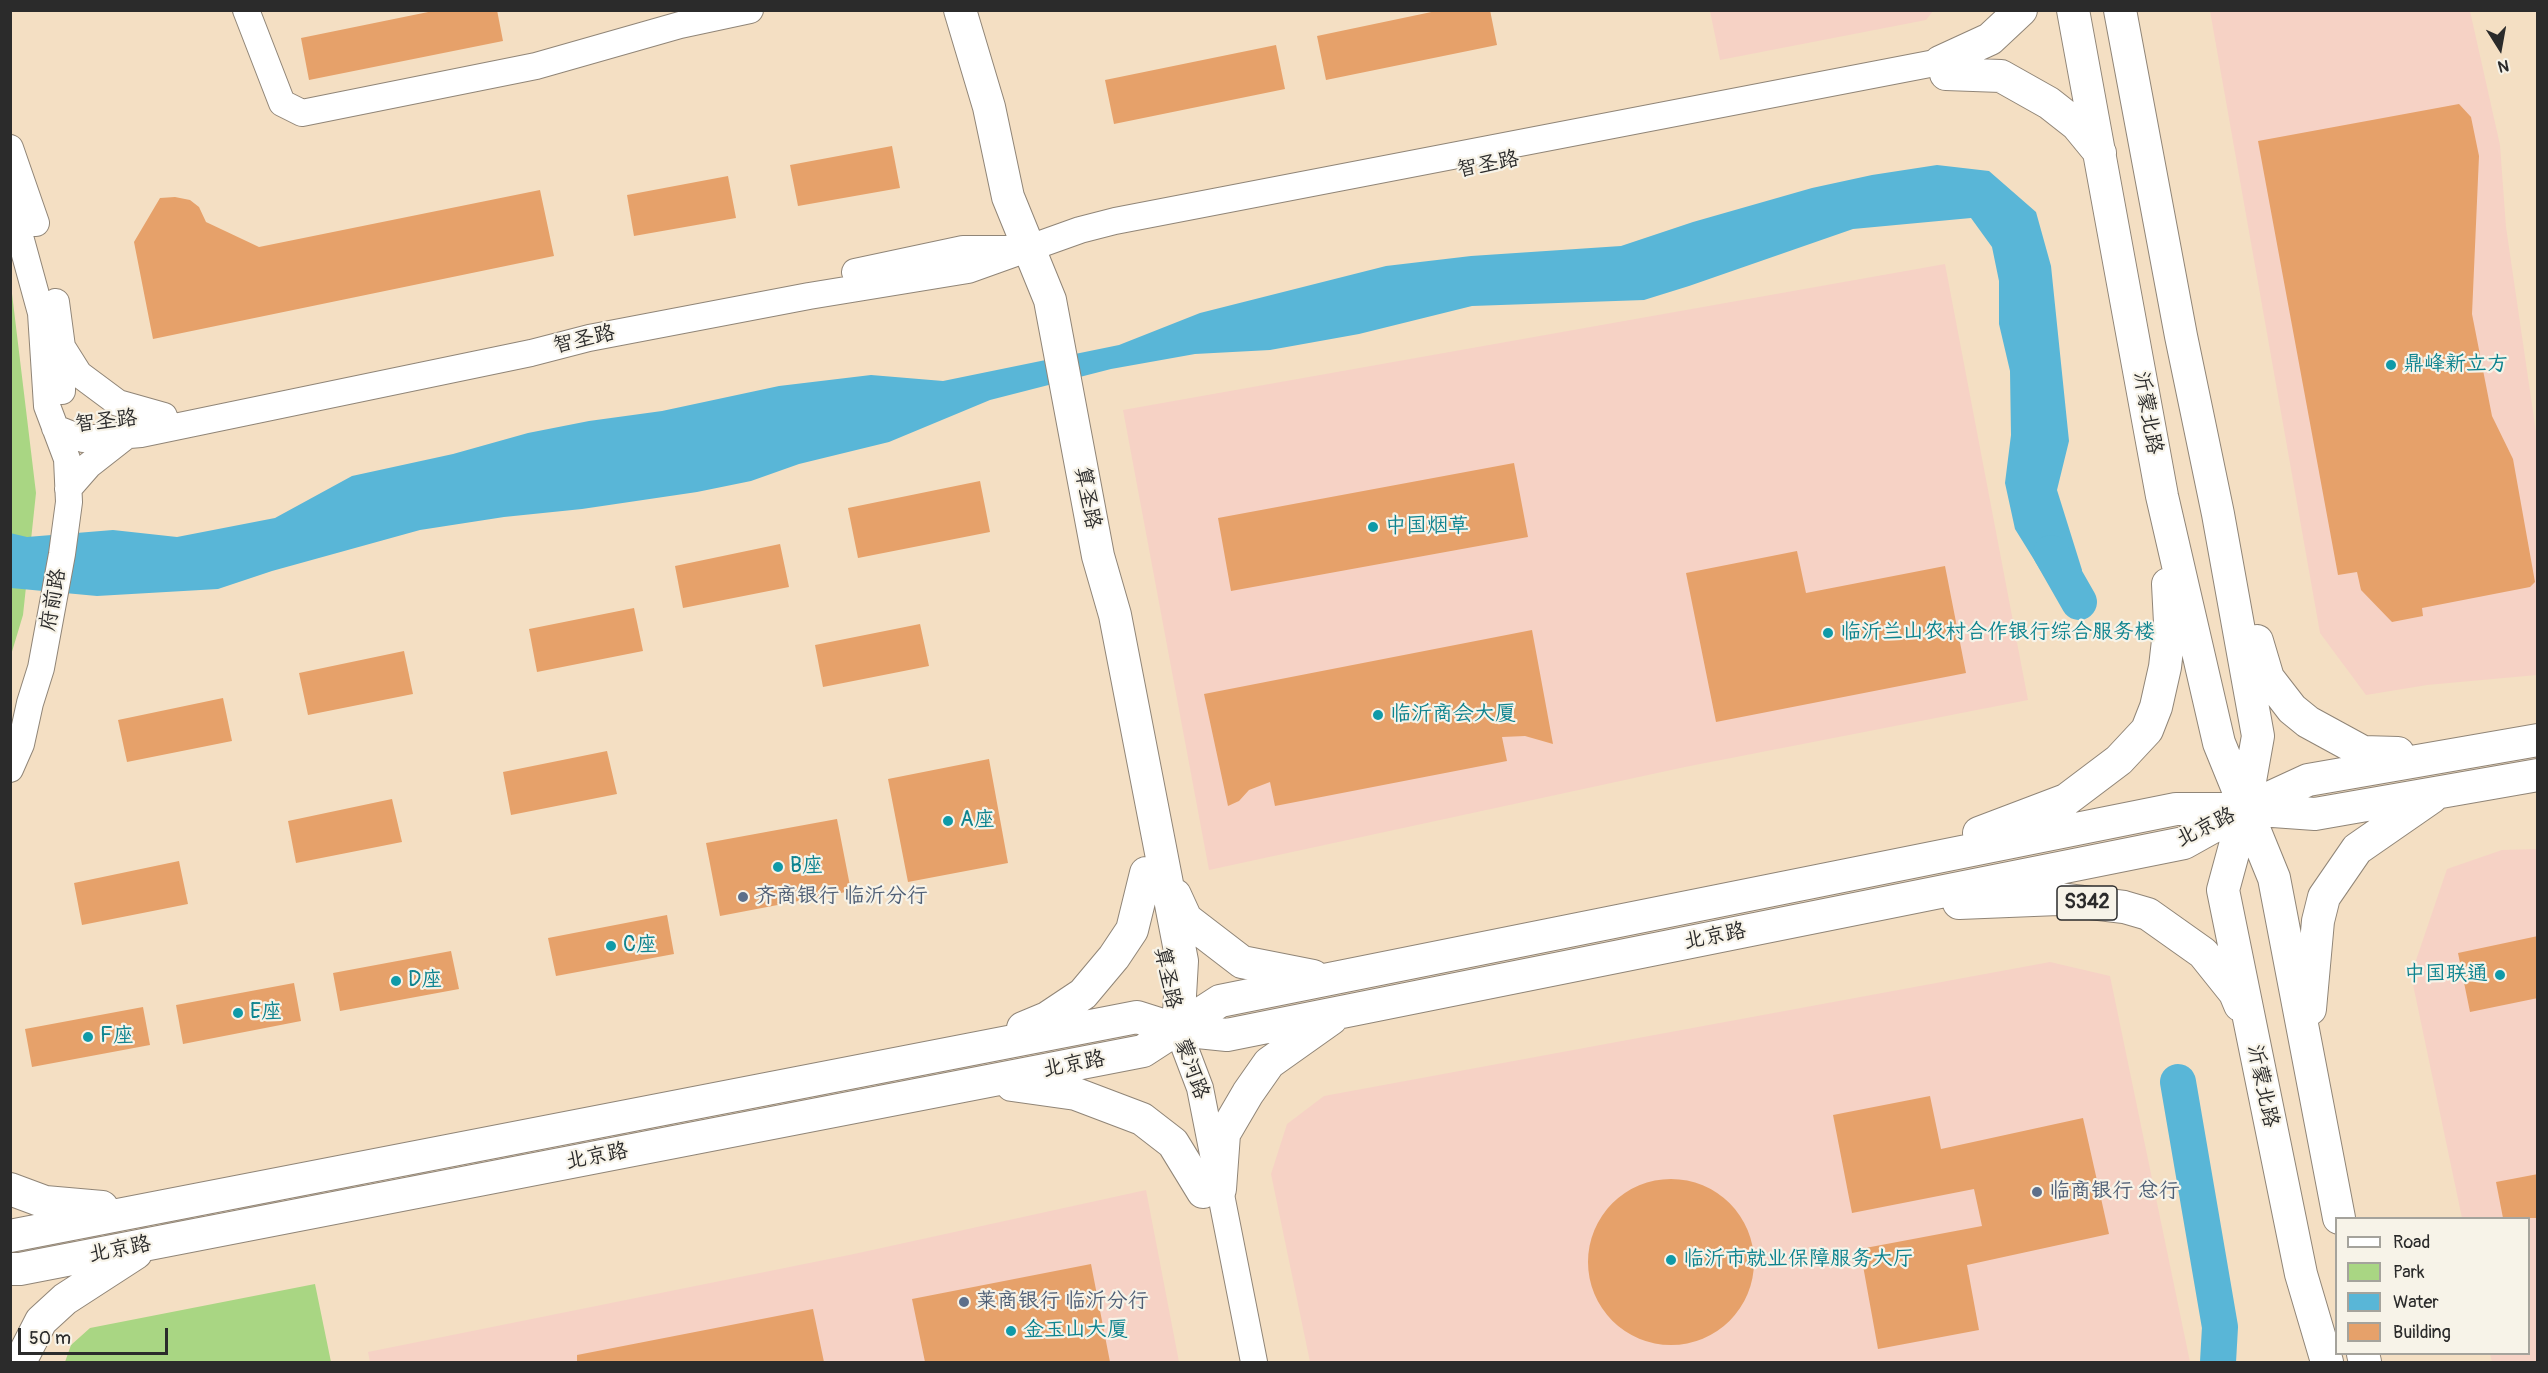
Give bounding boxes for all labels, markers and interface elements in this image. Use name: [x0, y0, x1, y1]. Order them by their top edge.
north arrow: [2470, 18, 2530, 78]
text: N: [2496, 55, 2511, 77]
street label: 智圣路: [1455, 147, 1521, 183]
street label: 智圣路: [550, 321, 618, 359]
place label: 鼎峰新立方: [2403, 352, 2508, 378]
marker: 鼎峰新立方: [2384, 358, 2398, 372]
street label: 沂蒙北路: [2127, 369, 2167, 457]
street label: 智圣路: [73, 406, 139, 438]
street label: 算圣路: [1069, 465, 1105, 531]
place label: 中国烟草: [1385, 514, 1469, 540]
marker: 中国烟草: [1366, 520, 1380, 534]
street label: 府前路: [36, 567, 72, 633]
place label: 临沂兰山农村合作银行综合服务楼: [1840, 620, 2155, 646]
marker: 临沂兰山农村合作银行综合服务楼: [1821, 626, 1835, 640]
place label: 临沂商会大厦: [1390, 702, 1516, 728]
marker: 临沂商会大厦: [1371, 708, 1385, 722]
street label: 北京路: [2172, 803, 2240, 853]
place label: A座: [960, 808, 995, 834]
marker: A座: [941, 814, 955, 828]
place label: B座: [790, 854, 823, 880]
marker: B座: [771, 860, 785, 874]
place label: 齐商银行 临沂分行: [755, 884, 928, 910]
road number: S342: [2057, 886, 2117, 920]
marker: 齐商银行 临沂分行: [736, 890, 750, 904]
street label: 北京路: [1682, 919, 1748, 955]
place label: C座: [623, 933, 657, 959]
marker: C座: [604, 939, 618, 953]
street label: 算圣路: [1148, 945, 1186, 1011]
place label: 中国联通: [2404, 962, 2488, 988]
place label: D座: [408, 968, 442, 994]
marker: 中国联通: [2493, 968, 2507, 982]
marker: D座: [389, 974, 403, 988]
place label: E座: [250, 1000, 282, 1026]
marker: E座: [231, 1006, 245, 1020]
place label: F座: [100, 1024, 134, 1050]
marker: F座: [81, 1030, 95, 1044]
street label: 蒙河路: [1168, 1035, 1214, 1103]
street label: 沂蒙北路: [2241, 1042, 2283, 1130]
street label: 北京路: [1041, 1047, 1107, 1083]
street label: 北京路: [564, 1139, 630, 1175]
place label: 临商银行 总行: [2049, 1179, 2180, 1205]
marker: 临商银行 总行: [2030, 1185, 2044, 1199]
legend: [2335, 1217, 2530, 1355]
text: Road: [2393, 1231, 2430, 1254]
street label: 北京路: [87, 1232, 153, 1268]
place label: 临沂市就业保障服务大厅: [1683, 1247, 1914, 1273]
marker: 临沂市就业保障服务大厅: [1664, 1253, 1678, 1267]
text: Park: [2393, 1261, 2425, 1284]
place label: 莱商银行 临沂分行: [976, 1289, 1149, 1315]
text: Water: [2393, 1291, 2439, 1314]
marker: 莱商银行 临沂分行: [957, 1295, 971, 1309]
scale bar: [21, 1316, 171, 1354]
place label: 金玉山大厦: [1023, 1318, 1128, 1344]
text: Building: [2393, 1321, 2451, 1344]
marker: 金玉山大厦: [1004, 1324, 1018, 1338]
text: 50 m: [29, 1327, 71, 1350]

